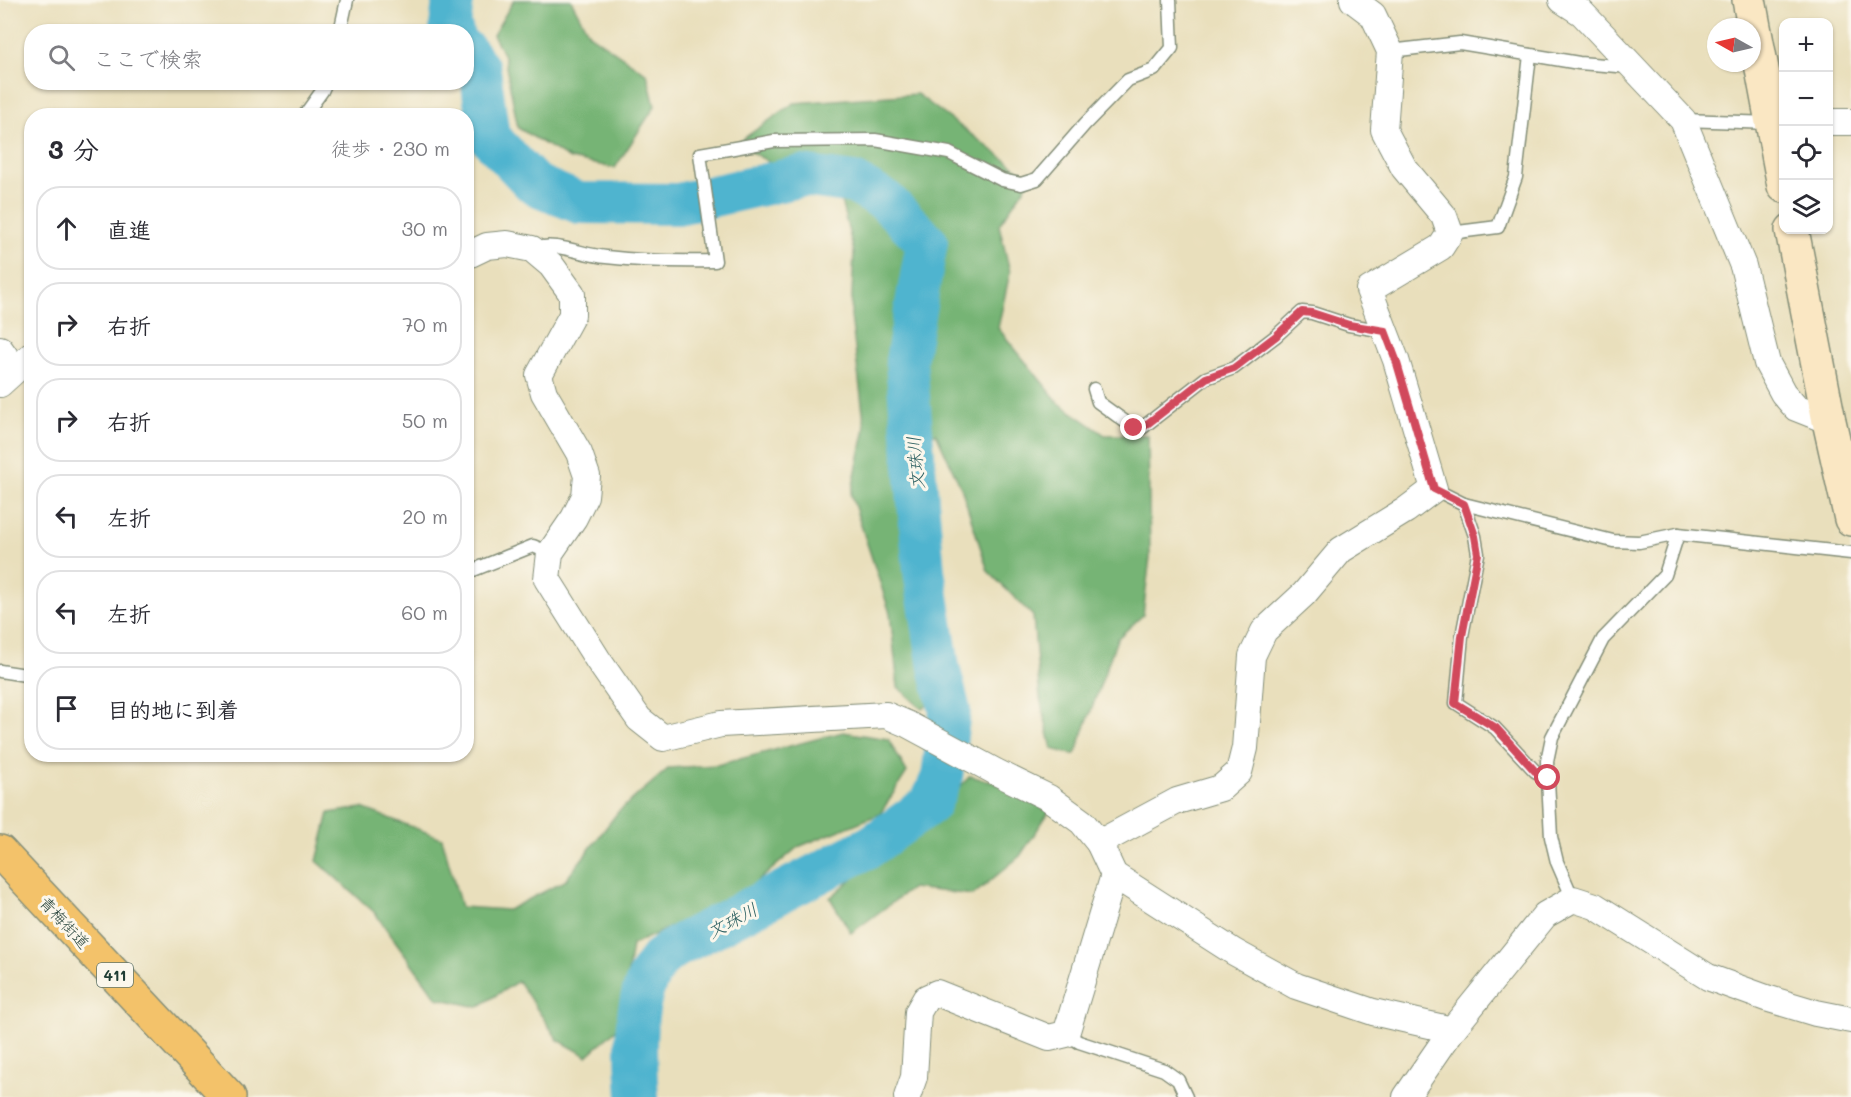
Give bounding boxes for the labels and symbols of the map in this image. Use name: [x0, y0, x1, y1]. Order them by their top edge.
north arrow: [1707, 18, 1761, 72]
route end: [1120, 414, 1146, 440]
water label: 文珠川: [901, 435, 929, 491]
route start: [1534, 764, 1560, 790]
street label: 青梅街道: [35, 891, 95, 953]
water label: 文珠川: [703, 897, 761, 943]
road number: 411: [97, 963, 133, 987]

